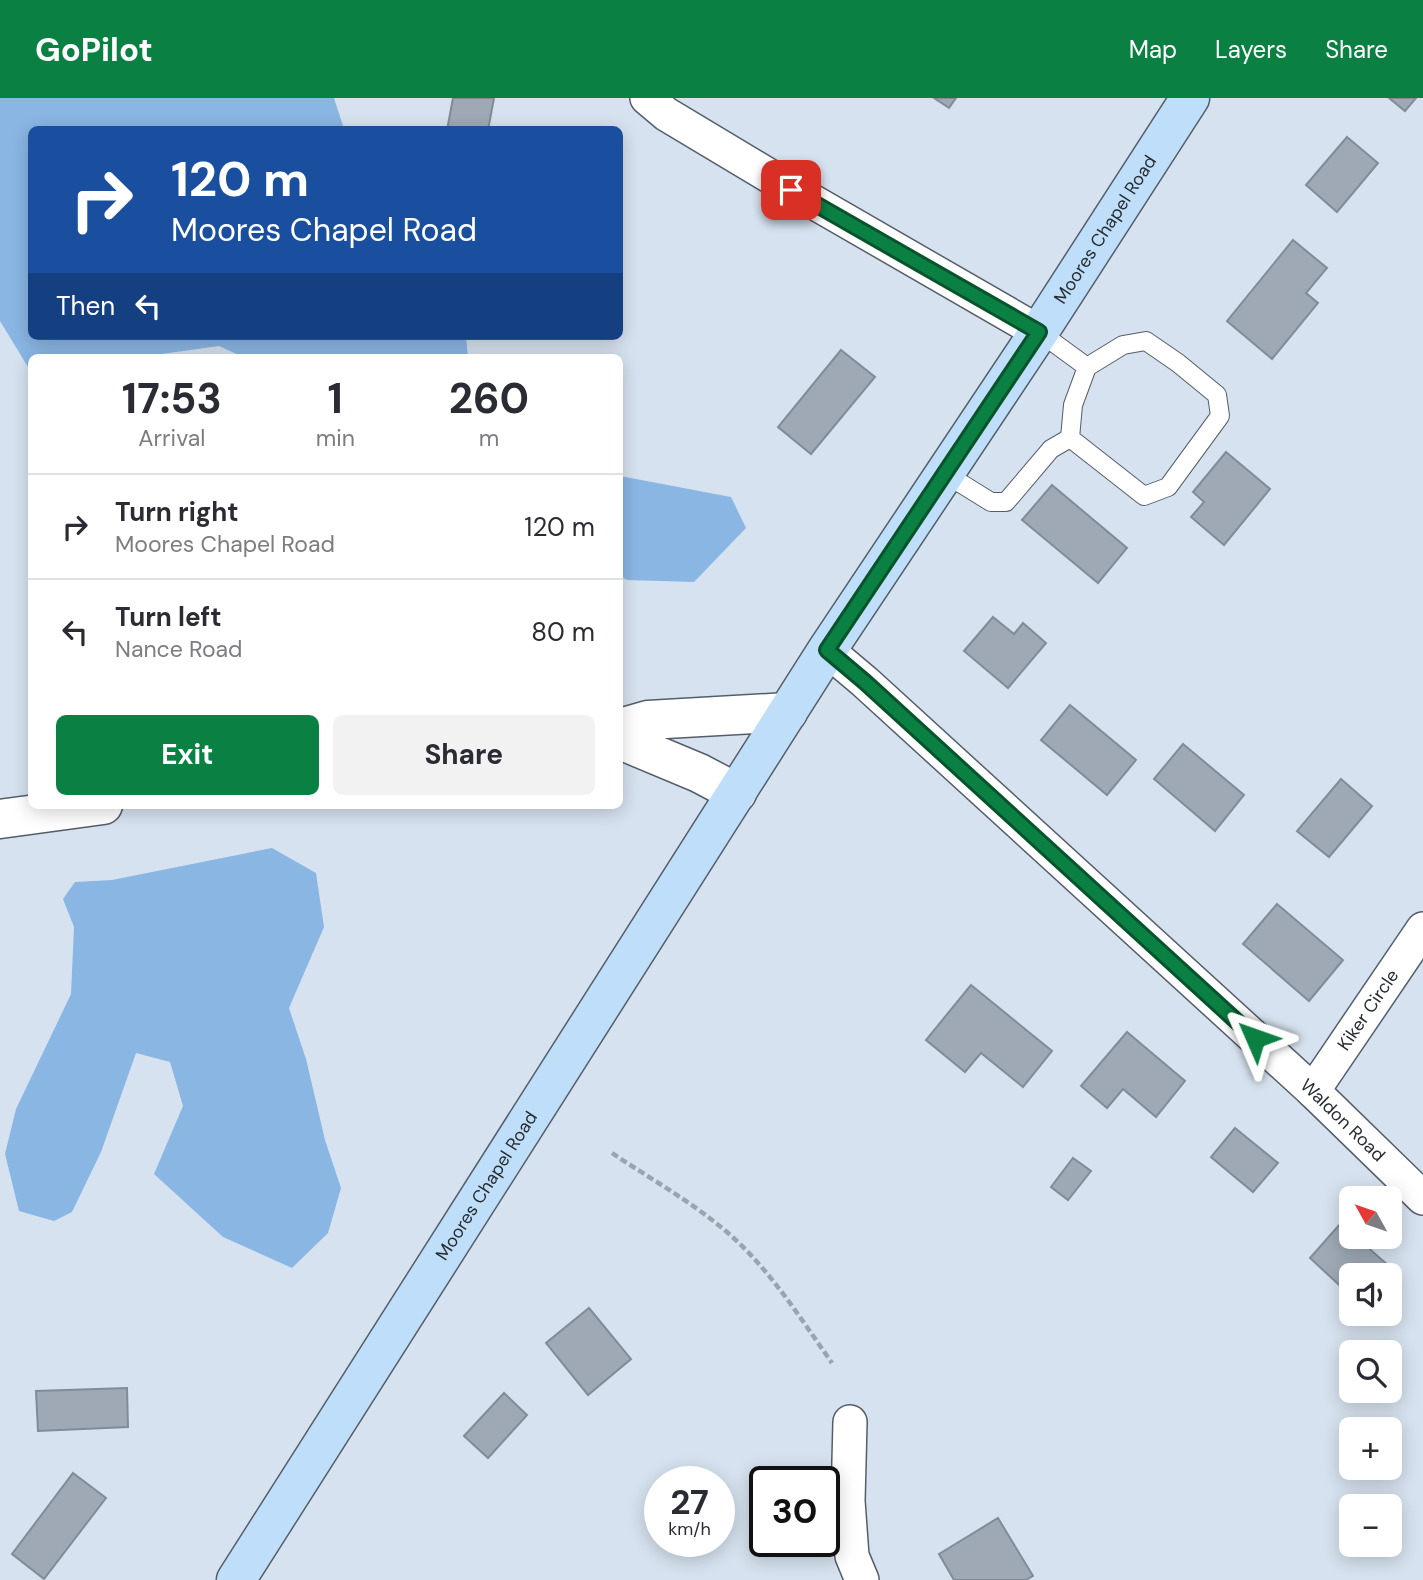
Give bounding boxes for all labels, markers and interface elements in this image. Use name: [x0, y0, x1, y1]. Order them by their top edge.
text: GoPilot: [35, 28, 153, 71]
text: Map: [1129, 34, 1177, 65]
text: Layers: [1215, 34, 1287, 65]
text: Share: [1325, 34, 1388, 65]
text: 120 m: [171, 147, 309, 211]
street label: Moores Chapel Road: [1048, 151, 1162, 308]
icon: right: [56, 154, 147, 245]
pin: [761, 160, 821, 220]
icon: arrive: [772, 171, 810, 209]
text: Moores Chapel Road: [171, 209, 477, 251]
icon: left: [129, 287, 167, 325]
text: Then: [56, 289, 115, 323]
text: 17:53: [122, 371, 222, 426]
text: 1: [328, 371, 343, 426]
text: 260: [449, 371, 529, 426]
text: Arrival: [138, 423, 205, 453]
text: min: [316, 423, 355, 453]
text: m: [479, 423, 499, 453]
text: Turn right: [115, 495, 239, 529]
icon: right: [56, 508, 94, 546]
text: 120 m: [524, 510, 595, 544]
text: Moores Chapel Road: [115, 529, 335, 559]
text: Turn left: [115, 600, 222, 634]
icon: left: [56, 613, 94, 651]
text: 80 m: [531, 615, 595, 649]
text: Nance Road: [115, 634, 243, 664]
button: Exit: [56, 715, 319, 795]
button: Share: [333, 715, 595, 795]
street label: Kiker Circle: [1332, 965, 1404, 1055]
position arrow: [1218, 1001, 1292, 1075]
street label: Waldon Road: [1295, 1073, 1390, 1167]
street label: Moores Chapel Road: [430, 1107, 543, 1265]
north arrow: [1339, 1186, 1402, 1250]
map controls: [1339, 1186, 1402, 1557]
button: sound: [1339, 1263, 1402, 1326]
button: search: [1339, 1340, 1402, 1403]
button: +: [1339, 1417, 1402, 1480]
speed limit sign: 30: [749, 1466, 840, 1557]
text: 27: [670, 1479, 709, 1525]
button: −: [1339, 1494, 1402, 1557]
text: km/h: [668, 1517, 711, 1541]

